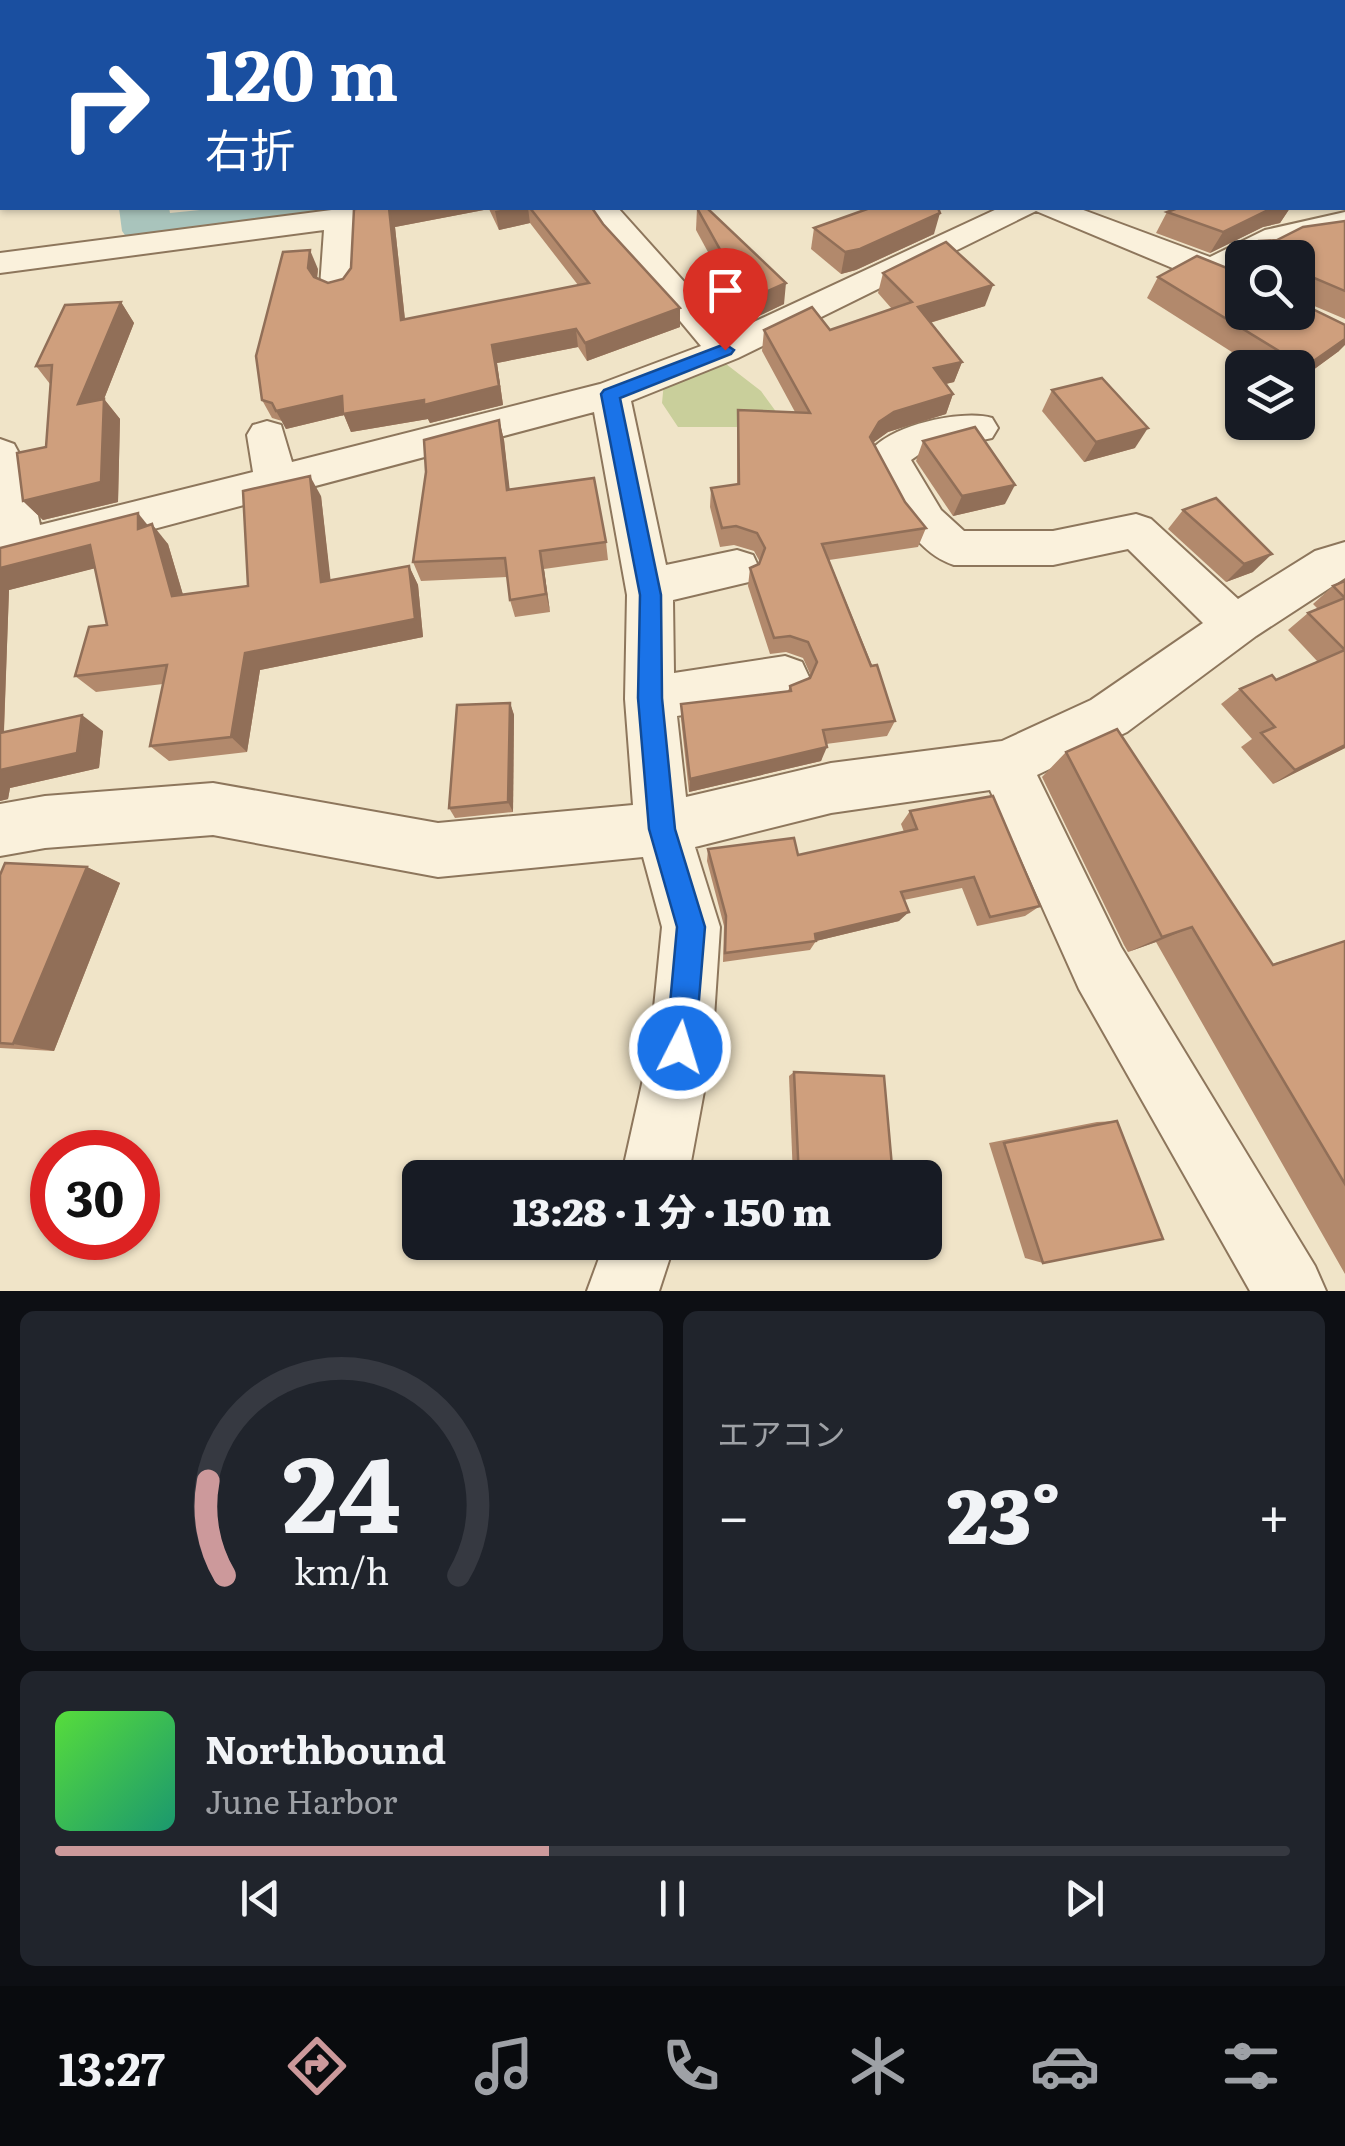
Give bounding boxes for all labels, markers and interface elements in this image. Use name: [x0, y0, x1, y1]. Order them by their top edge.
text: 120 m: [205, 19, 398, 123]
icon: right: [40, 40, 170, 170]
text: 右折: [205, 114, 295, 181]
map controls: [1225, 240, 1315, 440]
button: search: [1225, 240, 1315, 330]
pin: [683, 248, 768, 351]
icon: arrive: [698, 263, 753, 318]
button: layers: [1225, 350, 1315, 440]
position arrow: [628, 996, 732, 1100]
speed limit sign: 30: [30, 1130, 160, 1260]
text: 13:28 · 1 分 · 150 m: [513, 1181, 831, 1238]
text: エアコン: [718, 1408, 846, 1456]
text: 24: [282, 1411, 401, 1565]
text: 23°: [947, 1456, 1061, 1567]
text: −: [718, 1472, 750, 1554]
text: +: [1258, 1472, 1290, 1554]
text: km/h: [294, 1543, 389, 1596]
text: Northbound: [205, 1719, 446, 1776]
text: June Harbor: [205, 1776, 397, 1824]
icon: previous: [233, 1871, 288, 1926]
icon: pause: [645, 1871, 700, 1926]
icon: next: [1057, 1871, 1112, 1926]
icon: directions: [282, 2031, 352, 2101]
icon: music: [469, 2031, 539, 2101]
icon: phone: [656, 2031, 726, 2101]
icon: climate: [843, 2031, 913, 2101]
icon: car: [1030, 2031, 1100, 2101]
icon: filters: [1216, 2031, 1286, 2101]
text: 13:27: [58, 2033, 165, 2100]

